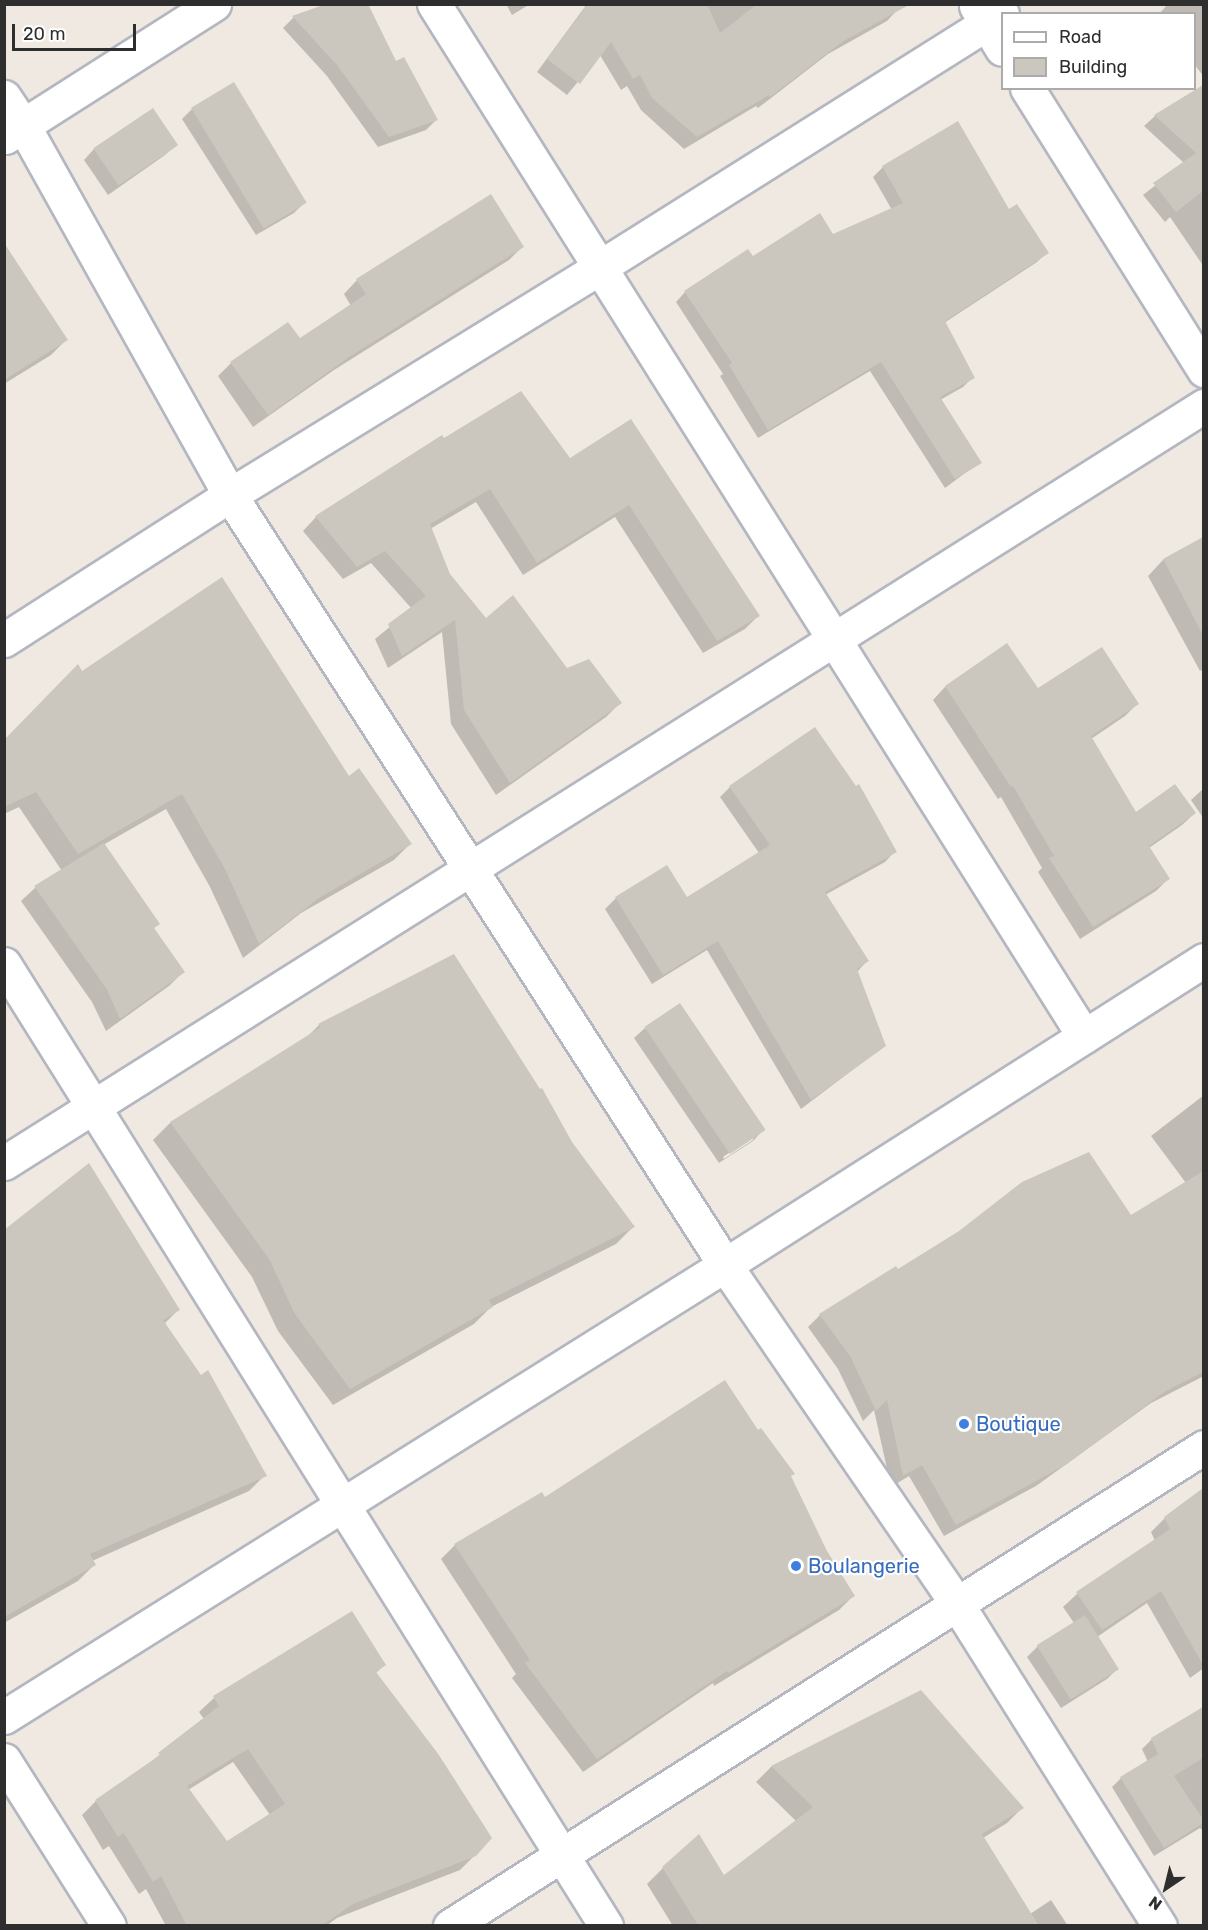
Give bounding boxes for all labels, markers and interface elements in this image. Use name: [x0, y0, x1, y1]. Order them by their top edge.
scale bar: [15, 12, 140, 50]
legend: [1001, 12, 1196, 90]
text: 20 m: [23, 23, 65, 45]
text: Road: [1059, 26, 1102, 48]
text: Building: [1059, 56, 1127, 78]
place label: Boutique: [976, 1412, 1061, 1436]
marker: Boutique: [957, 1417, 971, 1431]
place label: Boulangerie: [808, 1554, 920, 1578]
marker: Boulangerie: [789, 1559, 803, 1573]
north arrow: [1136, 1858, 1196, 1918]
text: N: [1145, 1892, 1166, 1914]

